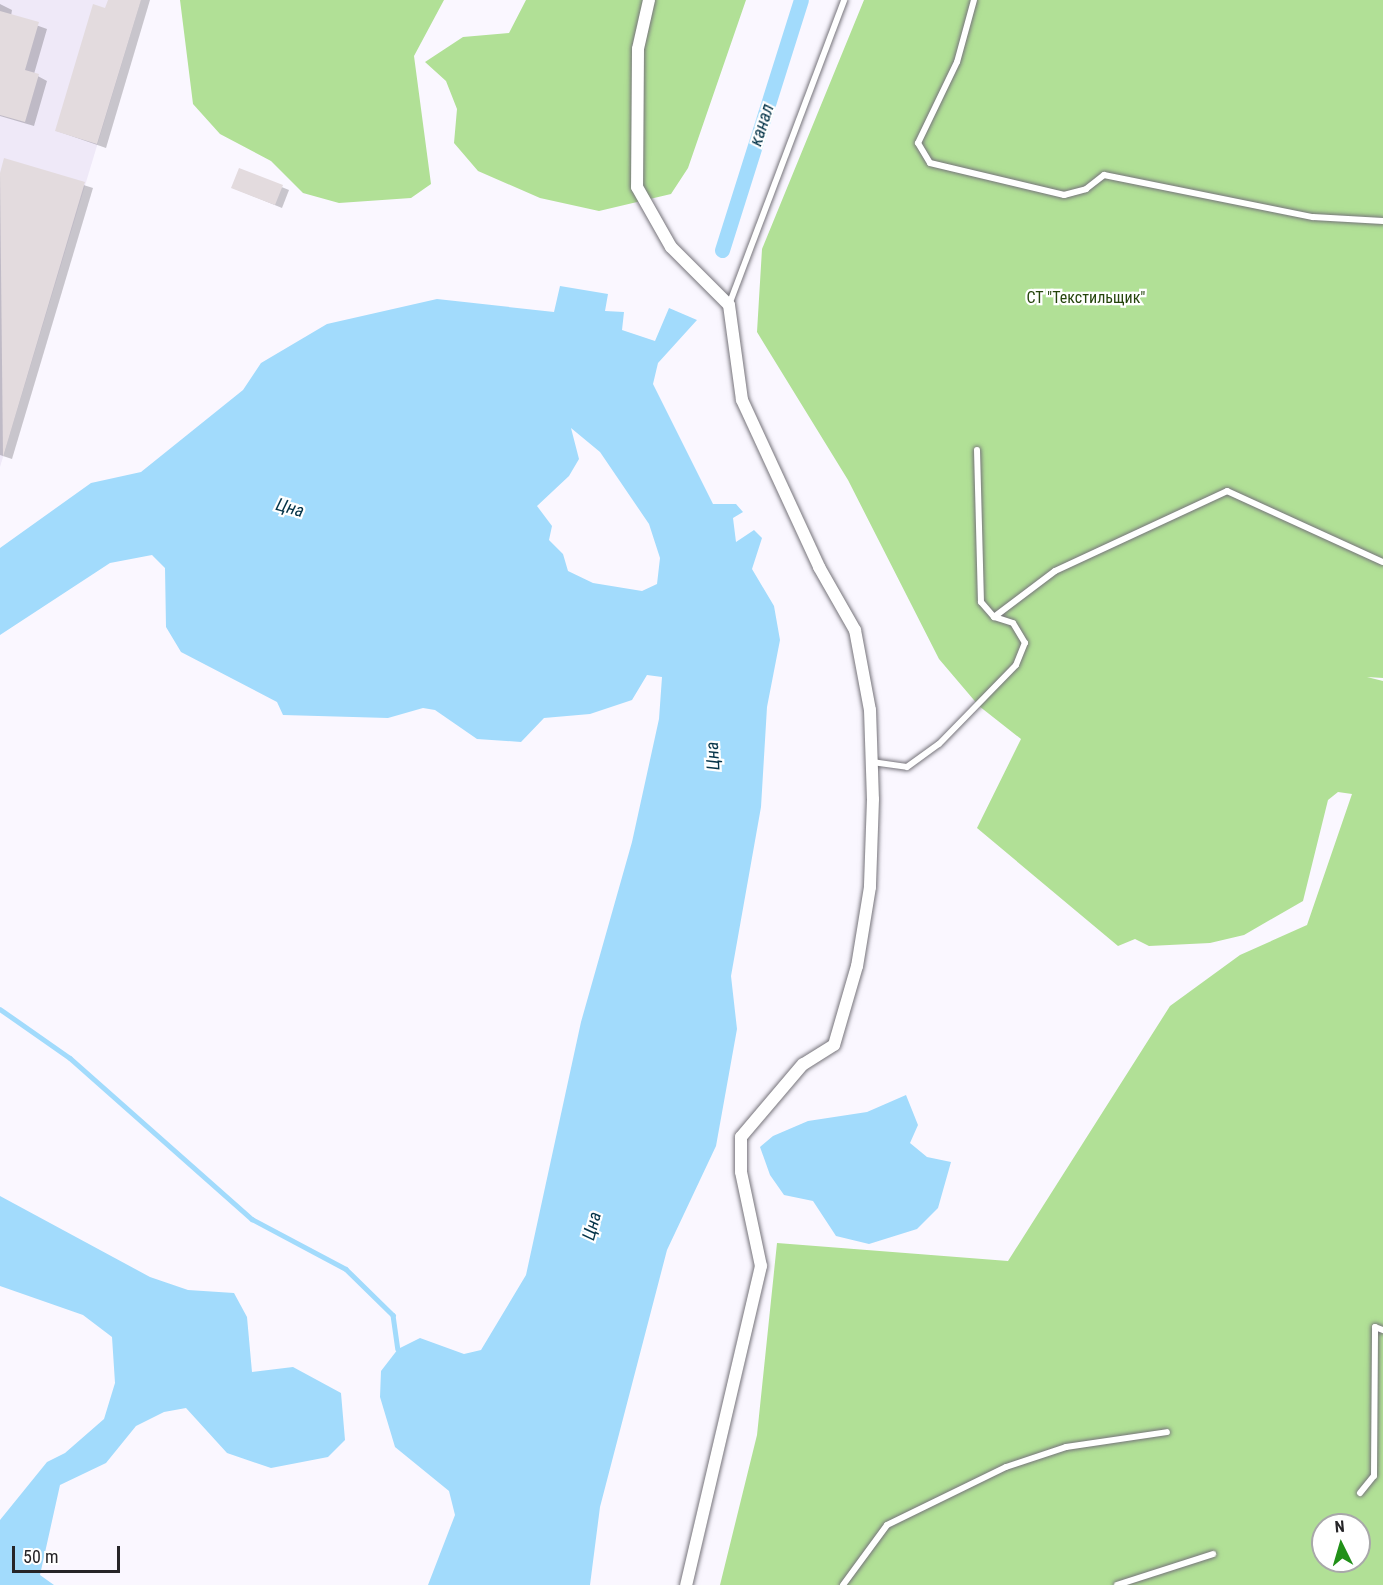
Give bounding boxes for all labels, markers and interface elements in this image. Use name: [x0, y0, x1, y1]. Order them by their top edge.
water label: канал: [745, 101, 779, 149]
park label: СТ "Текстильщик": [1026, 288, 1146, 308]
water label: Цна: [273, 494, 307, 522]
water label: Цна: [701, 741, 725, 771]
water label: Цна: [578, 1209, 606, 1243]
north arrow: [1311, 1513, 1371, 1573]
text: N: [1334, 1517, 1345, 1536]
scale bar: [15, 1534, 123, 1572]
text: 50 m: [23, 1546, 58, 1567]

